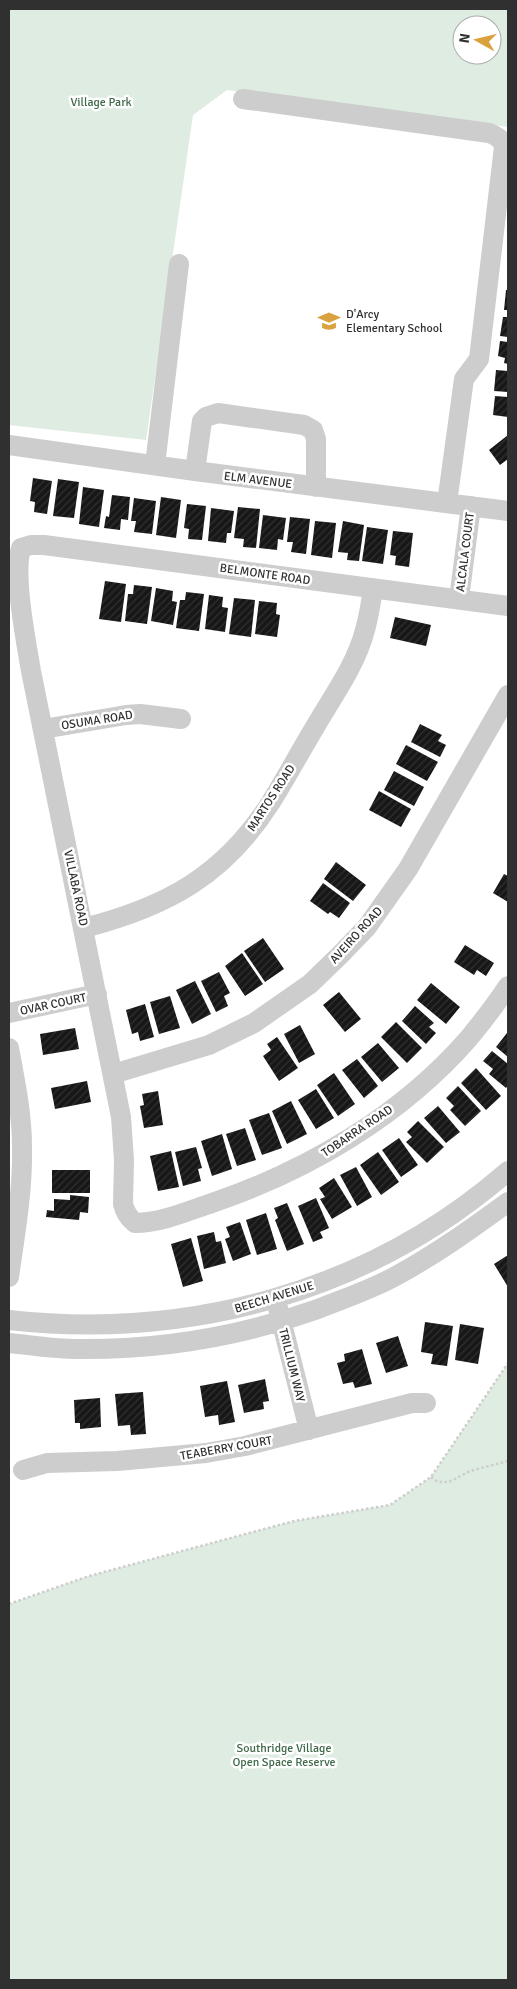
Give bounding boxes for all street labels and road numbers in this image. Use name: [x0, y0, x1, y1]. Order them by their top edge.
street label: ELM AVENUE: [223, 469, 293, 492]
street label: ALCALA COURT: [453, 511, 478, 593]
street label: BELMONTE ROAD: [219, 561, 311, 588]
street label: OSUMA ROAD: [60, 707, 134, 734]
street label: MARTOS ROAD: [244, 762, 299, 835]
street label: VILLABA ROAD: [60, 849, 91, 928]
street label: AVEIRO ROAD: [327, 904, 386, 967]
street label: OVAR COURT: [19, 990, 88, 1019]
street label: TOBARRA ROAD: [319, 1102, 396, 1161]
street label: BEECH AVENUE: [233, 1278, 316, 1317]
street label: TRILLIUM WAY: [275, 1327, 308, 1404]
street label: TEABERRY COURT: [179, 1433, 273, 1464]

